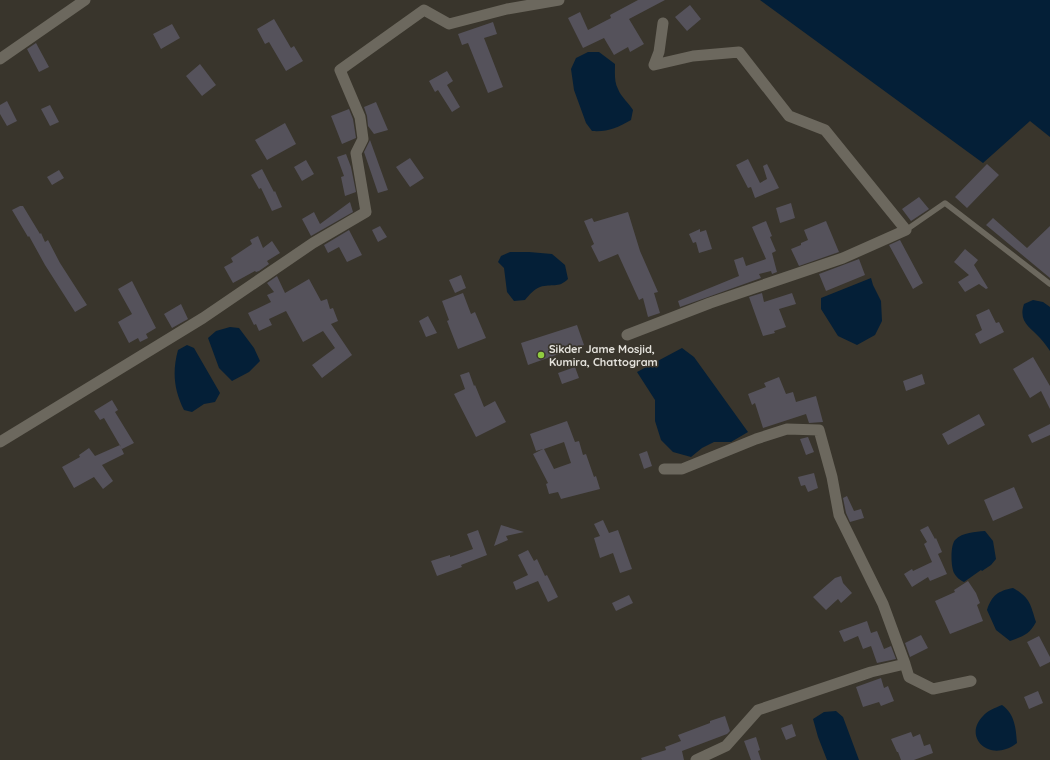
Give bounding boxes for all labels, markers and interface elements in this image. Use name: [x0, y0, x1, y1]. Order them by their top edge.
place label: Sikder Jame Mosjid, Kumira, Chattogram: [549, 342, 658, 369]
marker: Sikder Jame Mosjid, Kumira, Chattogram: [536, 350, 546, 360]

